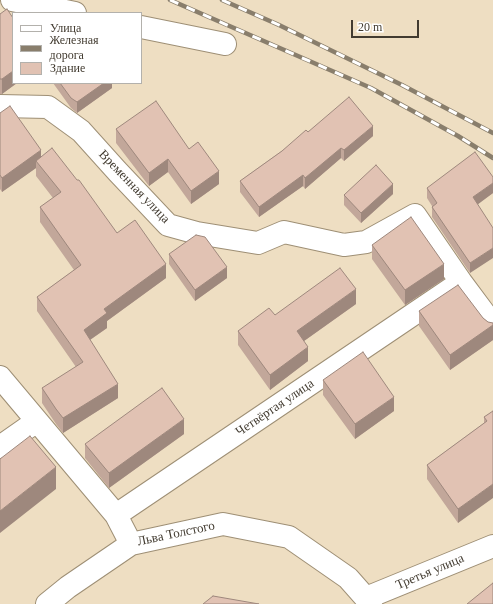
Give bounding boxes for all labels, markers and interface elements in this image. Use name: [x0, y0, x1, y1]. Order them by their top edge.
legend: [12, 12, 142, 84]
scale bar: [353, 12, 421, 38]
text: 20 m: [358, 20, 382, 34]
text: Улица: [50, 21, 81, 35]
text: Железная дорога: [50, 33, 99, 62]
text: Здание: [50, 61, 85, 75]
street label: Временная улица: [95, 147, 173, 227]
street label: Четвёртая улица: [233, 376, 317, 440]
street label: Льва Толстого: [136, 518, 216, 550]
street label: Третья улица: [394, 551, 466, 593]

